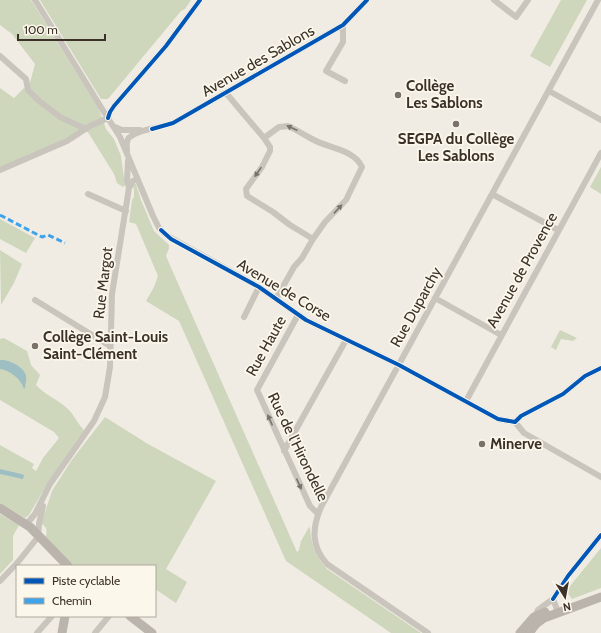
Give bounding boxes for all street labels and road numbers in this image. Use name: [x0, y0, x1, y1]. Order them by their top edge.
street label: Avenue des Sablons: [198, 21, 318, 101]
street label: Avenue de Provence: [483, 209, 561, 331]
street label: Rue Margot: [90, 246, 116, 320]
street label: Avenue de Corse: [234, 255, 334, 325]
street label: Rue Duparchy: [387, 263, 446, 350]
street label: Rue Haute: [242, 313, 290, 379]
street label: Rue de l'Hirondelle: [264, 390, 332, 505]

